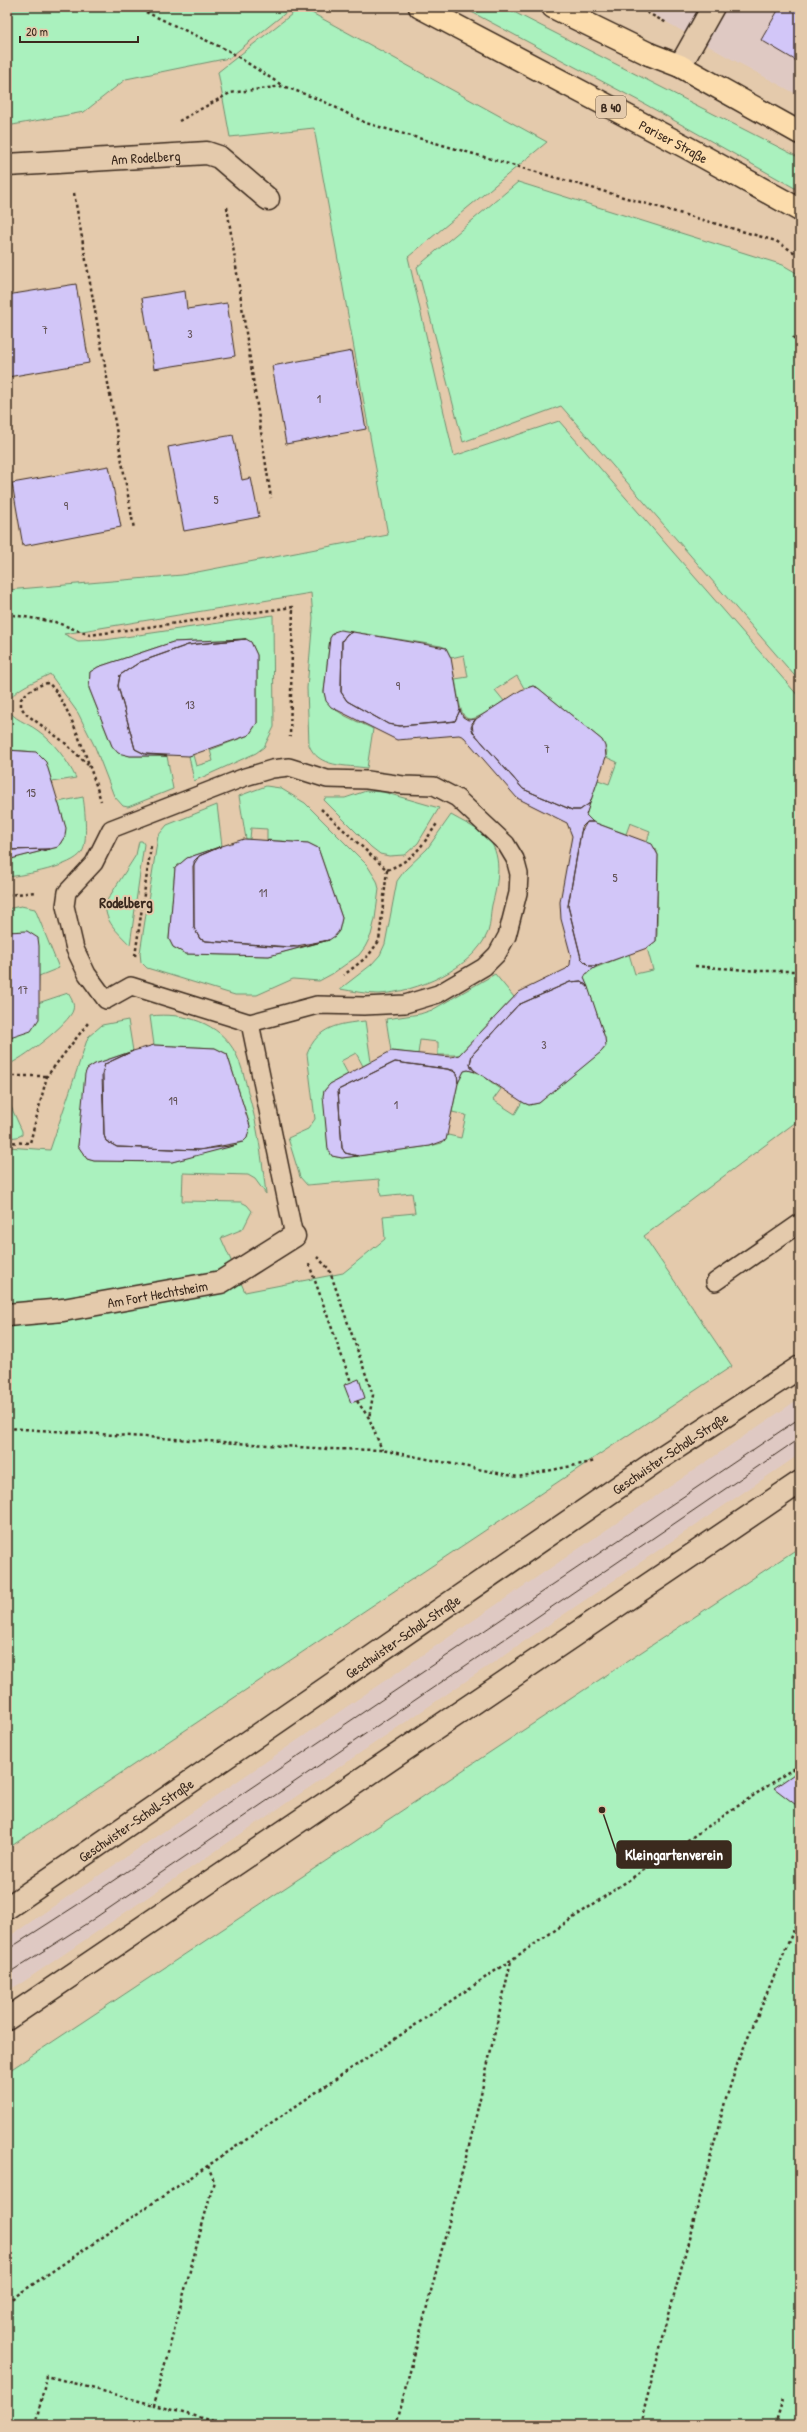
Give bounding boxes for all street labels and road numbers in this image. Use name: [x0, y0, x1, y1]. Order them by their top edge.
road number: B 40: [596, 96, 626, 118]
street label: Pariser Straße: [636, 115, 712, 167]
street label: Am Rodelberg: [111, 145, 181, 168]
street label: Am Fort Hechtsheim: [106, 1275, 209, 1312]
street label: Geschwister-Scholl-Straße: [608, 1407, 732, 1498]
street label: Geschwister-Scholl-Straße: [341, 1589, 464, 1682]
street label: Geschwister-Scholl-Straße: [74, 1773, 197, 1866]

